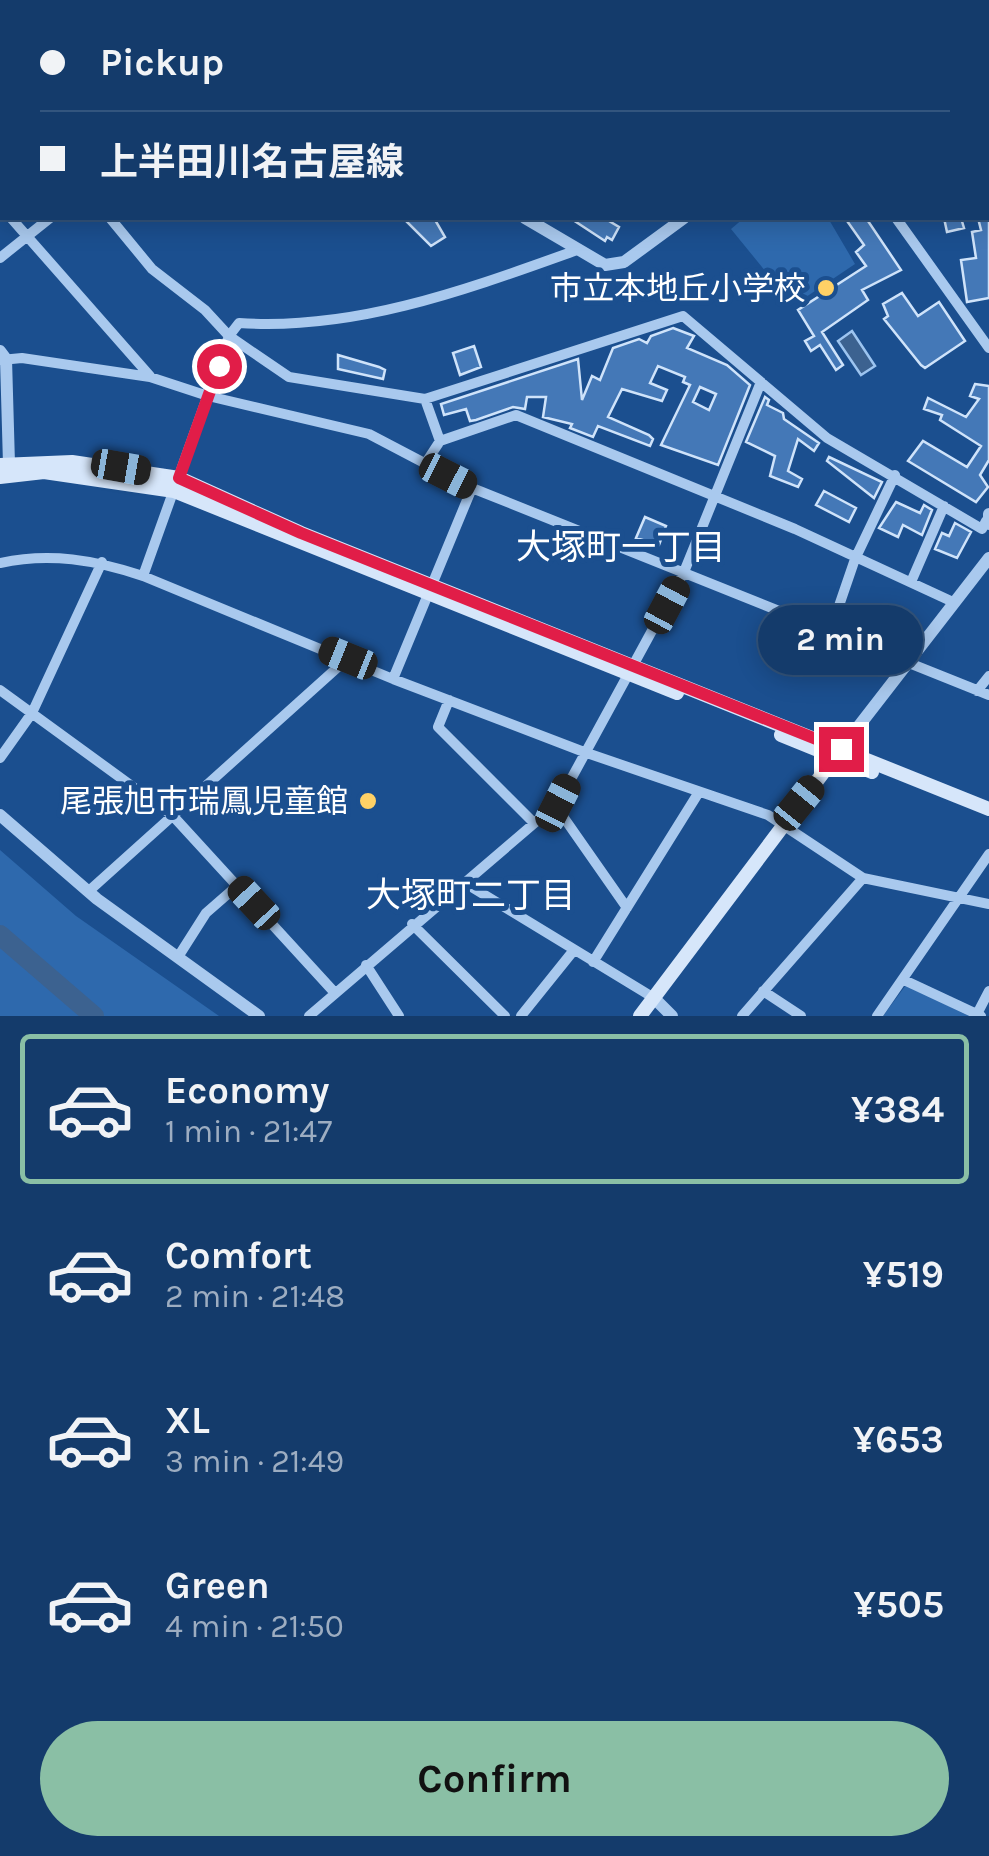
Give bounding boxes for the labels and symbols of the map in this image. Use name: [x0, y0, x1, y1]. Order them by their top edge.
place label: 市立本地丘小学校: [550, 270, 806, 307]
marker: 市立本地丘小学校: [815, 277, 837, 299]
route start: [197, 344, 242, 389]
car: [89, 447, 153, 487]
car: [414, 449, 482, 503]
district label: 大塚町一丁目: [516, 527, 726, 568]
car: [640, 571, 694, 639]
callout: 2 min: [758, 604, 924, 674]
car: [315, 633, 381, 683]
route end: [819, 727, 864, 772]
car: [531, 769, 585, 837]
car: [768, 770, 830, 836]
place label: 尾張旭市瑞鳳児童館: [60, 783, 348, 820]
marker: 尾張旭市瑞鳳児童館: [357, 790, 379, 812]
car: [223, 871, 285, 935]
district label: 大塚町二丁目: [366, 875, 576, 916]

